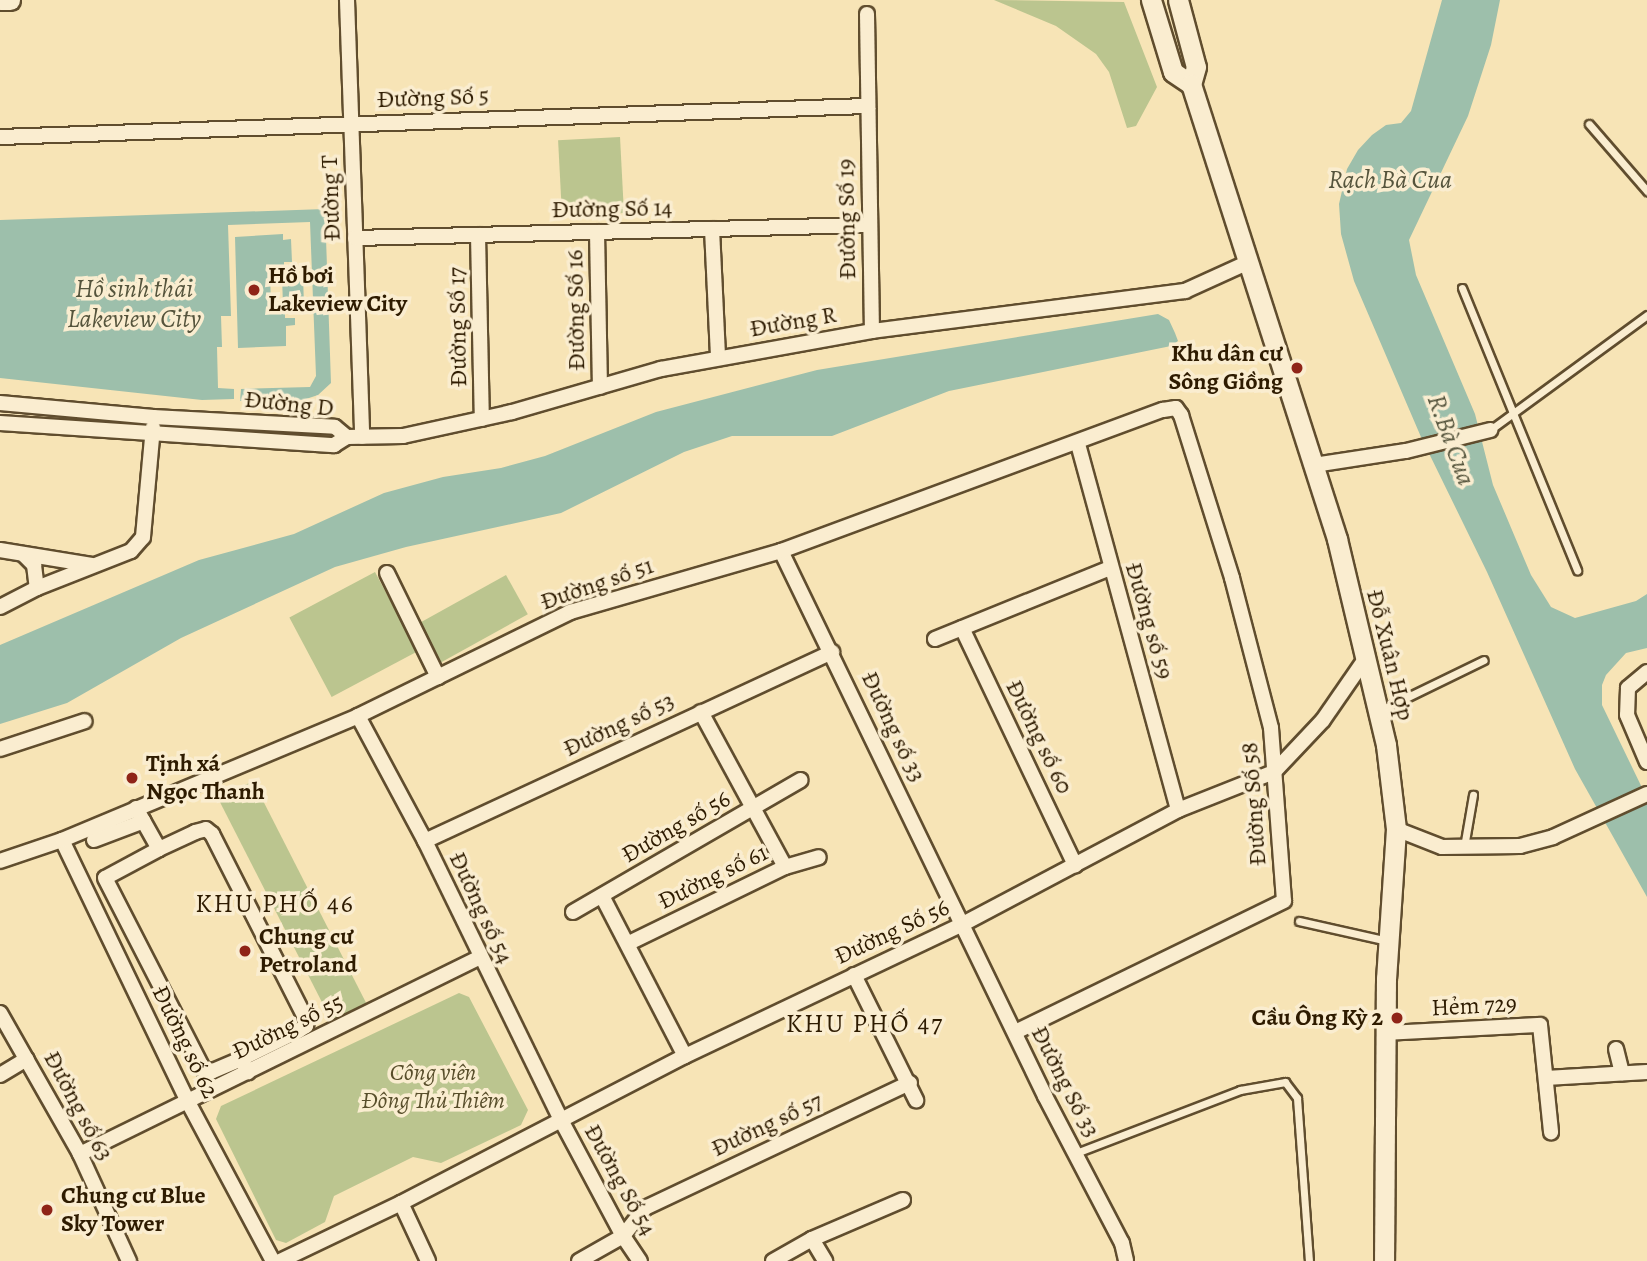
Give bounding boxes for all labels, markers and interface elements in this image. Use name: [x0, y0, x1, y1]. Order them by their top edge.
street label: Đường Số 5: [377, 82, 489, 114]
street label: Đường T: [315, 155, 347, 241]
street label: Đường Số 19: [832, 158, 862, 280]
water label: Rạch Bà Cua: [1328, 164, 1452, 196]
street label: Đường Số 14: [551, 194, 673, 224]
street label: Đường Số 16: [561, 249, 591, 371]
place label: Hồ bơi Lakeview City: [268, 262, 407, 318]
street label: Đường Số 17: [443, 267, 473, 387]
water label: Hồ sinh thái Lakeview City: [67, 273, 201, 334]
marker: Hồ bơi Lakeview City: [246, 282, 262, 298]
street label: Đường R: [747, 300, 839, 344]
place label: Khu dân cư Sông Giồng: [1168, 340, 1283, 396]
marker: Khu dân cư Sông Giồng: [1289, 360, 1305, 376]
street label: Đường D: [243, 385, 335, 423]
water label: R.Bà Cua: [1420, 390, 1482, 490]
street label: Đường số 51: [537, 551, 657, 617]
street label: Đường số 59: [1119, 559, 1179, 683]
street label: Đỗ Xuân Hợp: [1360, 587, 1420, 723]
street label: Đường số 33: [855, 667, 931, 787]
street label: Đường số 60: [999, 675, 1079, 799]
street label: Đường số 53: [559, 687, 679, 763]
street label: Đường Số 58: [1235, 741, 1273, 867]
place label: Tịnh xá Ngọc Thanh: [146, 750, 265, 806]
marker: Tịnh xá Ngọc Thanh: [124, 770, 140, 786]
street label: Đường số 56: [617, 784, 735, 870]
street label: Đường số 61: [654, 838, 772, 916]
street label: Đường số 54: [443, 847, 519, 969]
district label: KHU PHỐ 46: [196, 888, 354, 920]
street label: Đường Số 56: [830, 893, 954, 971]
place label: Chung cư Petroland: [259, 923, 357, 979]
marker: Chung cư Petroland: [237, 943, 253, 959]
street label: Đường số 62: [145, 981, 225, 1103]
street label: Đường số 55: [228, 988, 348, 1066]
street label: Hẻm 729: [1431, 989, 1517, 1023]
place label: Cầu Ông Kỳ 2: [1252, 1004, 1383, 1032]
district label: KHU PHỐ 47: [787, 1008, 943, 1040]
marker: Cầu Ông Kỳ 2: [1389, 1010, 1405, 1026]
street label: Đường Số 33: [1025, 1021, 1105, 1143]
street label: Đường số 63: [37, 1046, 119, 1166]
park label: Công viên Đông Thủ Thiêm: [361, 1059, 505, 1115]
street label: Đường số 57: [707, 1087, 827, 1163]
street label: Đường Số 54: [578, 1119, 662, 1241]
place label: Chung cư Blue Sky Tower: [61, 1182, 205, 1238]
marker: Chung cư Blue Sky Tower: [39, 1202, 55, 1218]

